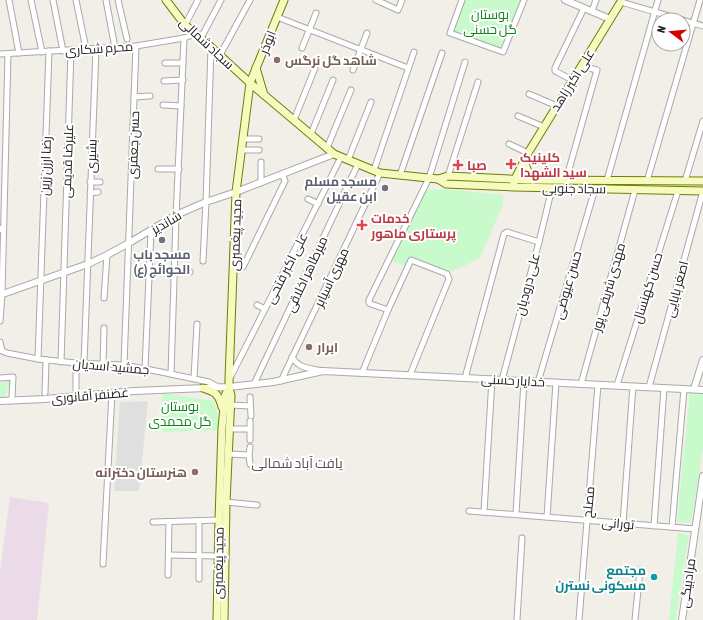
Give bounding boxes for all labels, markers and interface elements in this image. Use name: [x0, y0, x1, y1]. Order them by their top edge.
park label: بوستان گل حسنی: [463, 7, 517, 37]
north arrow: [651, 12, 691, 52]
street label: سجاد شمالی: [176, 14, 237, 72]
text: N: [655, 24, 668, 34]
street label: ابوذر: [256, 28, 279, 57]
street label: محرم شکاری: [64, 39, 134, 60]
street label: علی اکبر زاهد: [547, 46, 597, 114]
place label: شاهد گل نرگس: [285, 53, 377, 68]
marker: شاهد گل نرگس: [272, 55, 282, 65]
street label: حسن جعفری: [125, 111, 142, 179]
street label: علیرضا قدیمی: [59, 124, 76, 198]
street label: رضا ارزن زرین: [37, 136, 54, 196]
street label: بشیری: [83, 139, 100, 173]
place label: کلینیک سید الشهدا: [520, 150, 587, 181]
place label: صبا: [467, 158, 487, 173]
marker: کلینیک سید الشهدا: [505, 158, 517, 170]
marker: صبا: [452, 159, 464, 171]
place label: مسجد مسلم ابن عقیل: [304, 174, 377, 204]
street label: سجاد جنوبی: [542, 180, 606, 197]
marker: مسجد مسلم ابن عقیل: [380, 183, 390, 193]
street label: مجید پیغمبری: [227, 199, 246, 272]
street label: شاندیز: [148, 208, 184, 238]
place label: خدمات پرستاری ماهور: [370, 211, 456, 243]
marker: خدمات پرستاری ماهور: [356, 219, 368, 231]
street label: علی اکبر فتحی: [262, 230, 311, 306]
street label: میرطاهر اخلاقی: [282, 234, 331, 314]
marker: مسجد باب الحوائج (ع): [157, 235, 167, 245]
street label: مهدی شریفی پور: [588, 241, 630, 335]
street label: مهری آسیابر: [311, 245, 352, 310]
place label: مسجد باب الحوائج (ع): [133, 247, 191, 278]
street label: حسن عیوضی: [551, 249, 584, 321]
street label: علی درودیان: [512, 251, 543, 317]
street label: حسن کهنسال: [630, 251, 666, 326]
street label: اصغر بابایی: [662, 259, 691, 319]
place label: ابرار: [316, 340, 338, 355]
marker: ابرار: [304, 342, 314, 352]
street label: جمشید اسدیان: [72, 356, 150, 377]
street label: خدایار حسنی: [481, 371, 545, 390]
street label: غضنفر آقانوری: [51, 385, 129, 406]
park label: بوستان گل محمدی: [148, 399, 212, 429]
district label: یافت آباد شمالی: [251, 455, 343, 471]
place label: هنرستان دخترانه: [95, 465, 187, 480]
marker: هنرستان دخترانه: [190, 467, 200, 477]
street label: مصلح: [580, 486, 598, 519]
street label: تورانی: [601, 515, 636, 532]
street label: مجید پیغمبری: [210, 527, 229, 599]
street label: مرادبیگی: [677, 557, 698, 609]
place label: مجتمع مسکونی نسترن: [555, 563, 646, 594]
marker: مجتمع مسکونی نسترن: [649, 572, 659, 582]

